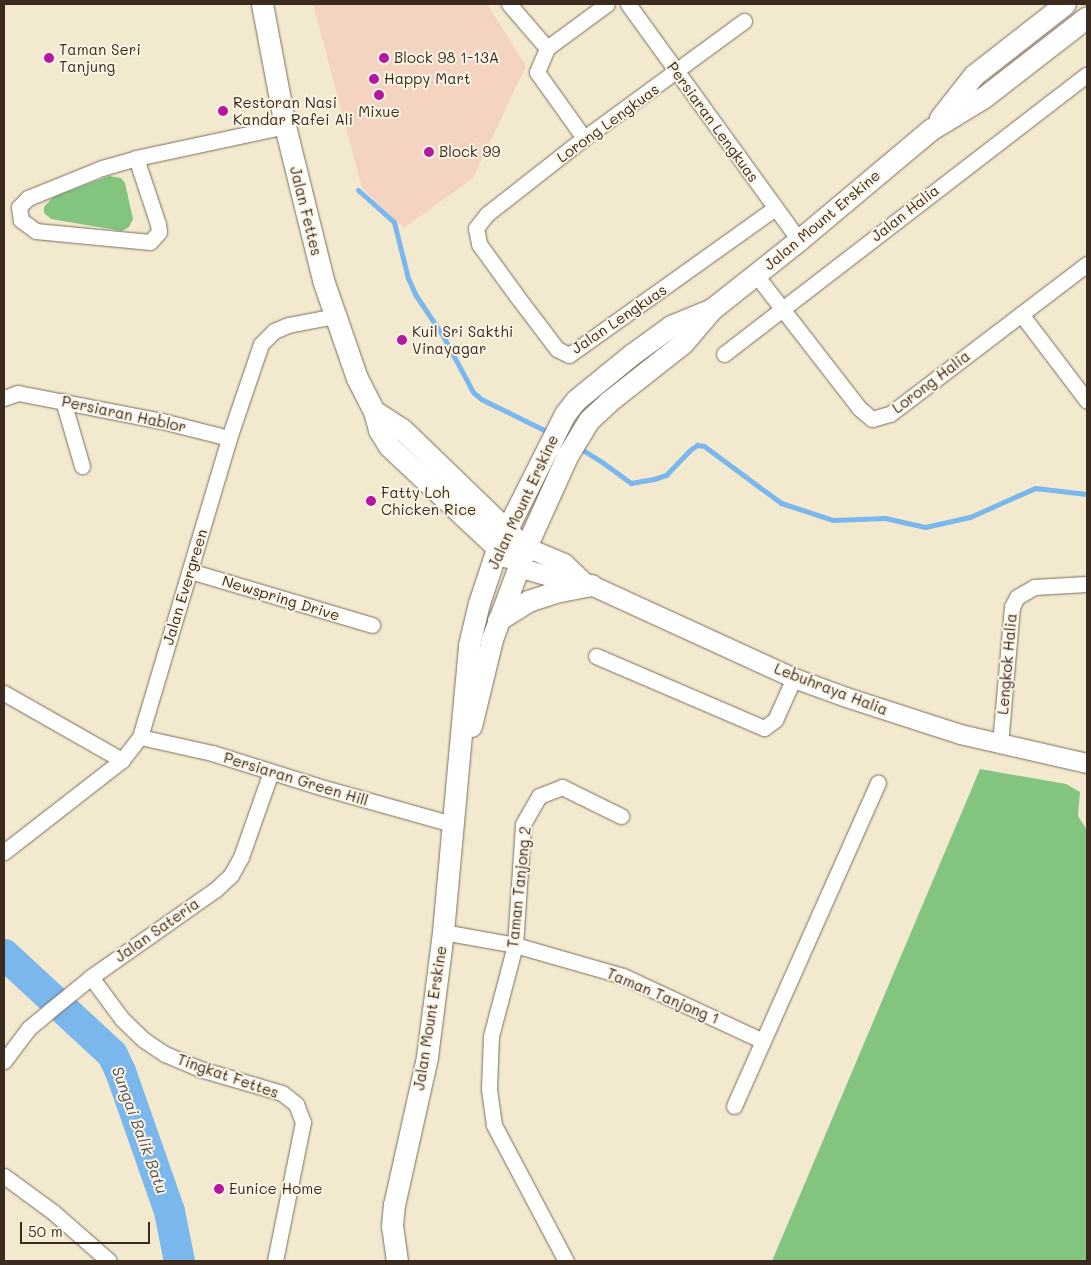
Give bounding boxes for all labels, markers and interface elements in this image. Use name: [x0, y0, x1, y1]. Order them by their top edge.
place label: Taman Seri Tanjung: [59, 40, 141, 75]
place label: Block 98 1-13A: [394, 49, 499, 67]
marker: Taman Seri Tanjung: [43, 52, 55, 64]
marker: Block 98 1-13A: [378, 52, 390, 64]
street label: Persiaran Lengkuas: [663, 58, 763, 186]
place label: Happy Mart: [384, 70, 471, 88]
marker: Happy Mart: [368, 73, 380, 85]
street label: Lorong Lengkuas: [553, 80, 663, 166]
marker: Mixue: [373, 89, 385, 101]
place label: Restoran Nasi Kandar Rafei Ali: [233, 93, 353, 128]
place label: Mixue: [358, 103, 400, 121]
marker: Restoran Nasi Kandar Rafei Ali: [217, 105, 229, 117]
place label: Block 99: [439, 143, 500, 161]
marker: Block 99: [423, 146, 435, 158]
street label: Jalan Fettes: [286, 165, 326, 257]
street label: Jalan Mount Erskine: [760, 166, 884, 274]
street label: Jalan Halia: [867, 181, 943, 245]
street label: Jalan Lengkuas: [568, 281, 670, 357]
place label: Kuil Sri Sakthi Vinayagar: [412, 322, 513, 357]
marker: Kuil Sri Sakthi Vinayagar: [396, 334, 408, 346]
street label: Lorong Halia: [889, 347, 973, 417]
street label: Persiaran Hablor: [60, 392, 188, 436]
street label: Jalan Mount Erskine: [484, 432, 562, 572]
place label: Fatty Loh Chicken Rice: [381, 483, 476, 518]
marker: Fatty Loh Chicken Rice: [365, 495, 377, 507]
street label: Jalan Evergreen: [159, 527, 211, 647]
street label: Newspring Drive: [220, 572, 342, 624]
street label: Lengkok Halia: [994, 613, 1020, 715]
street label: Lebuhraya Halia: [772, 659, 890, 719]
street label: Persiaran Green Hill: [221, 748, 371, 810]
street label: Taman Tanjong 2: [504, 825, 534, 949]
street label: Jalan Sateria: [111, 894, 203, 966]
street label: Jalan Mount Erskine: [410, 944, 450, 1092]
street label: Taman Tanjong 1: [604, 964, 722, 1028]
street label: Tingkat Fettes: [175, 1050, 281, 1102]
water label: Sungai Balik Batu: [108, 1064, 172, 1196]
place label: Eunice Home: [229, 1180, 322, 1198]
marker: Eunice Home: [213, 1183, 225, 1195]
scale bar: [22, 1212, 152, 1244]
text: 50 m: [28, 1221, 63, 1241]

